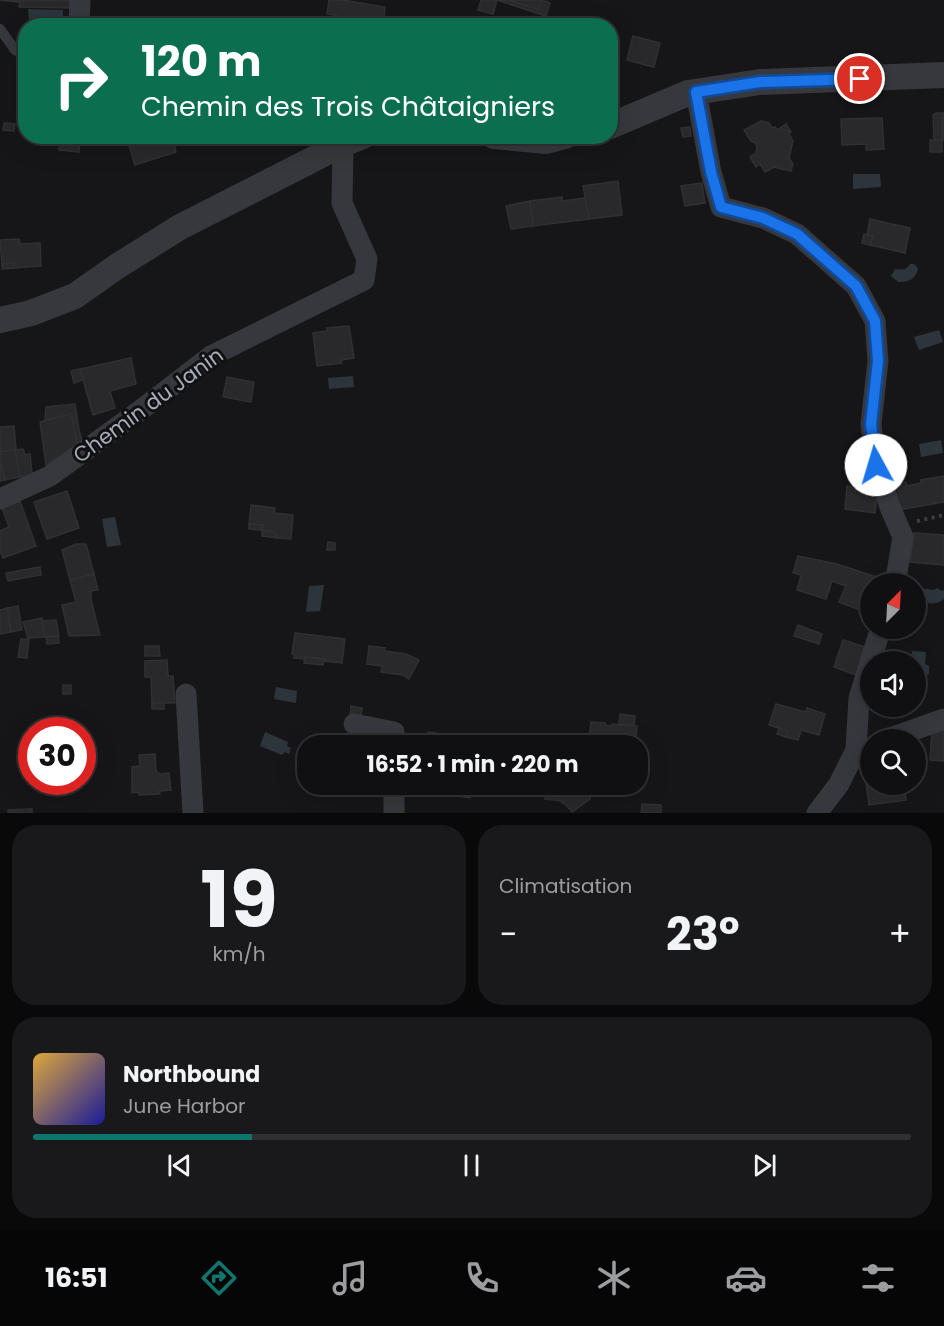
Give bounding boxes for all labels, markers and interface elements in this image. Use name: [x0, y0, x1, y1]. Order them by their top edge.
text: 120 m: [141, 32, 262, 91]
icon: right: [42, 42, 120, 120]
pin: [834, 53, 885, 104]
icon: arrive: [843, 62, 876, 95]
text: Chemin des Trois Châtaigniers: [141, 88, 555, 125]
street label: Chemin du Janin: [67, 341, 229, 469]
position arrow: [844, 433, 908, 497]
north arrow: [860, 573, 926, 639]
map controls: [860, 573, 926, 795]
button: sound: [860, 651, 926, 717]
speed limit sign: 30: [18, 717, 96, 795]
button: search: [860, 729, 926, 795]
text: 16:52 · 1 min · 220 m: [366, 749, 579, 780]
text: 19: [200, 845, 278, 954]
text: Climatisation: [499, 872, 632, 900]
text: 23°: [666, 903, 740, 966]
text: −: [499, 911, 517, 958]
text: +: [888, 911, 911, 958]
text: km/h: [212, 940, 266, 968]
text: Northbound: [123, 1059, 260, 1090]
text: June Harbor: [123, 1092, 246, 1120]
icon: previous: [163, 1149, 196, 1182]
icon: pause: [455, 1149, 488, 1182]
icon: next: [748, 1149, 781, 1182]
icon: directions: [198, 1257, 240, 1299]
icon: music: [329, 1257, 371, 1299]
icon: phone: [461, 1257, 503, 1299]
icon: climate: [593, 1257, 635, 1299]
icon: car: [725, 1257, 767, 1299]
icon: filters: [857, 1257, 899, 1299]
text: 16:51: [45, 1259, 108, 1296]

